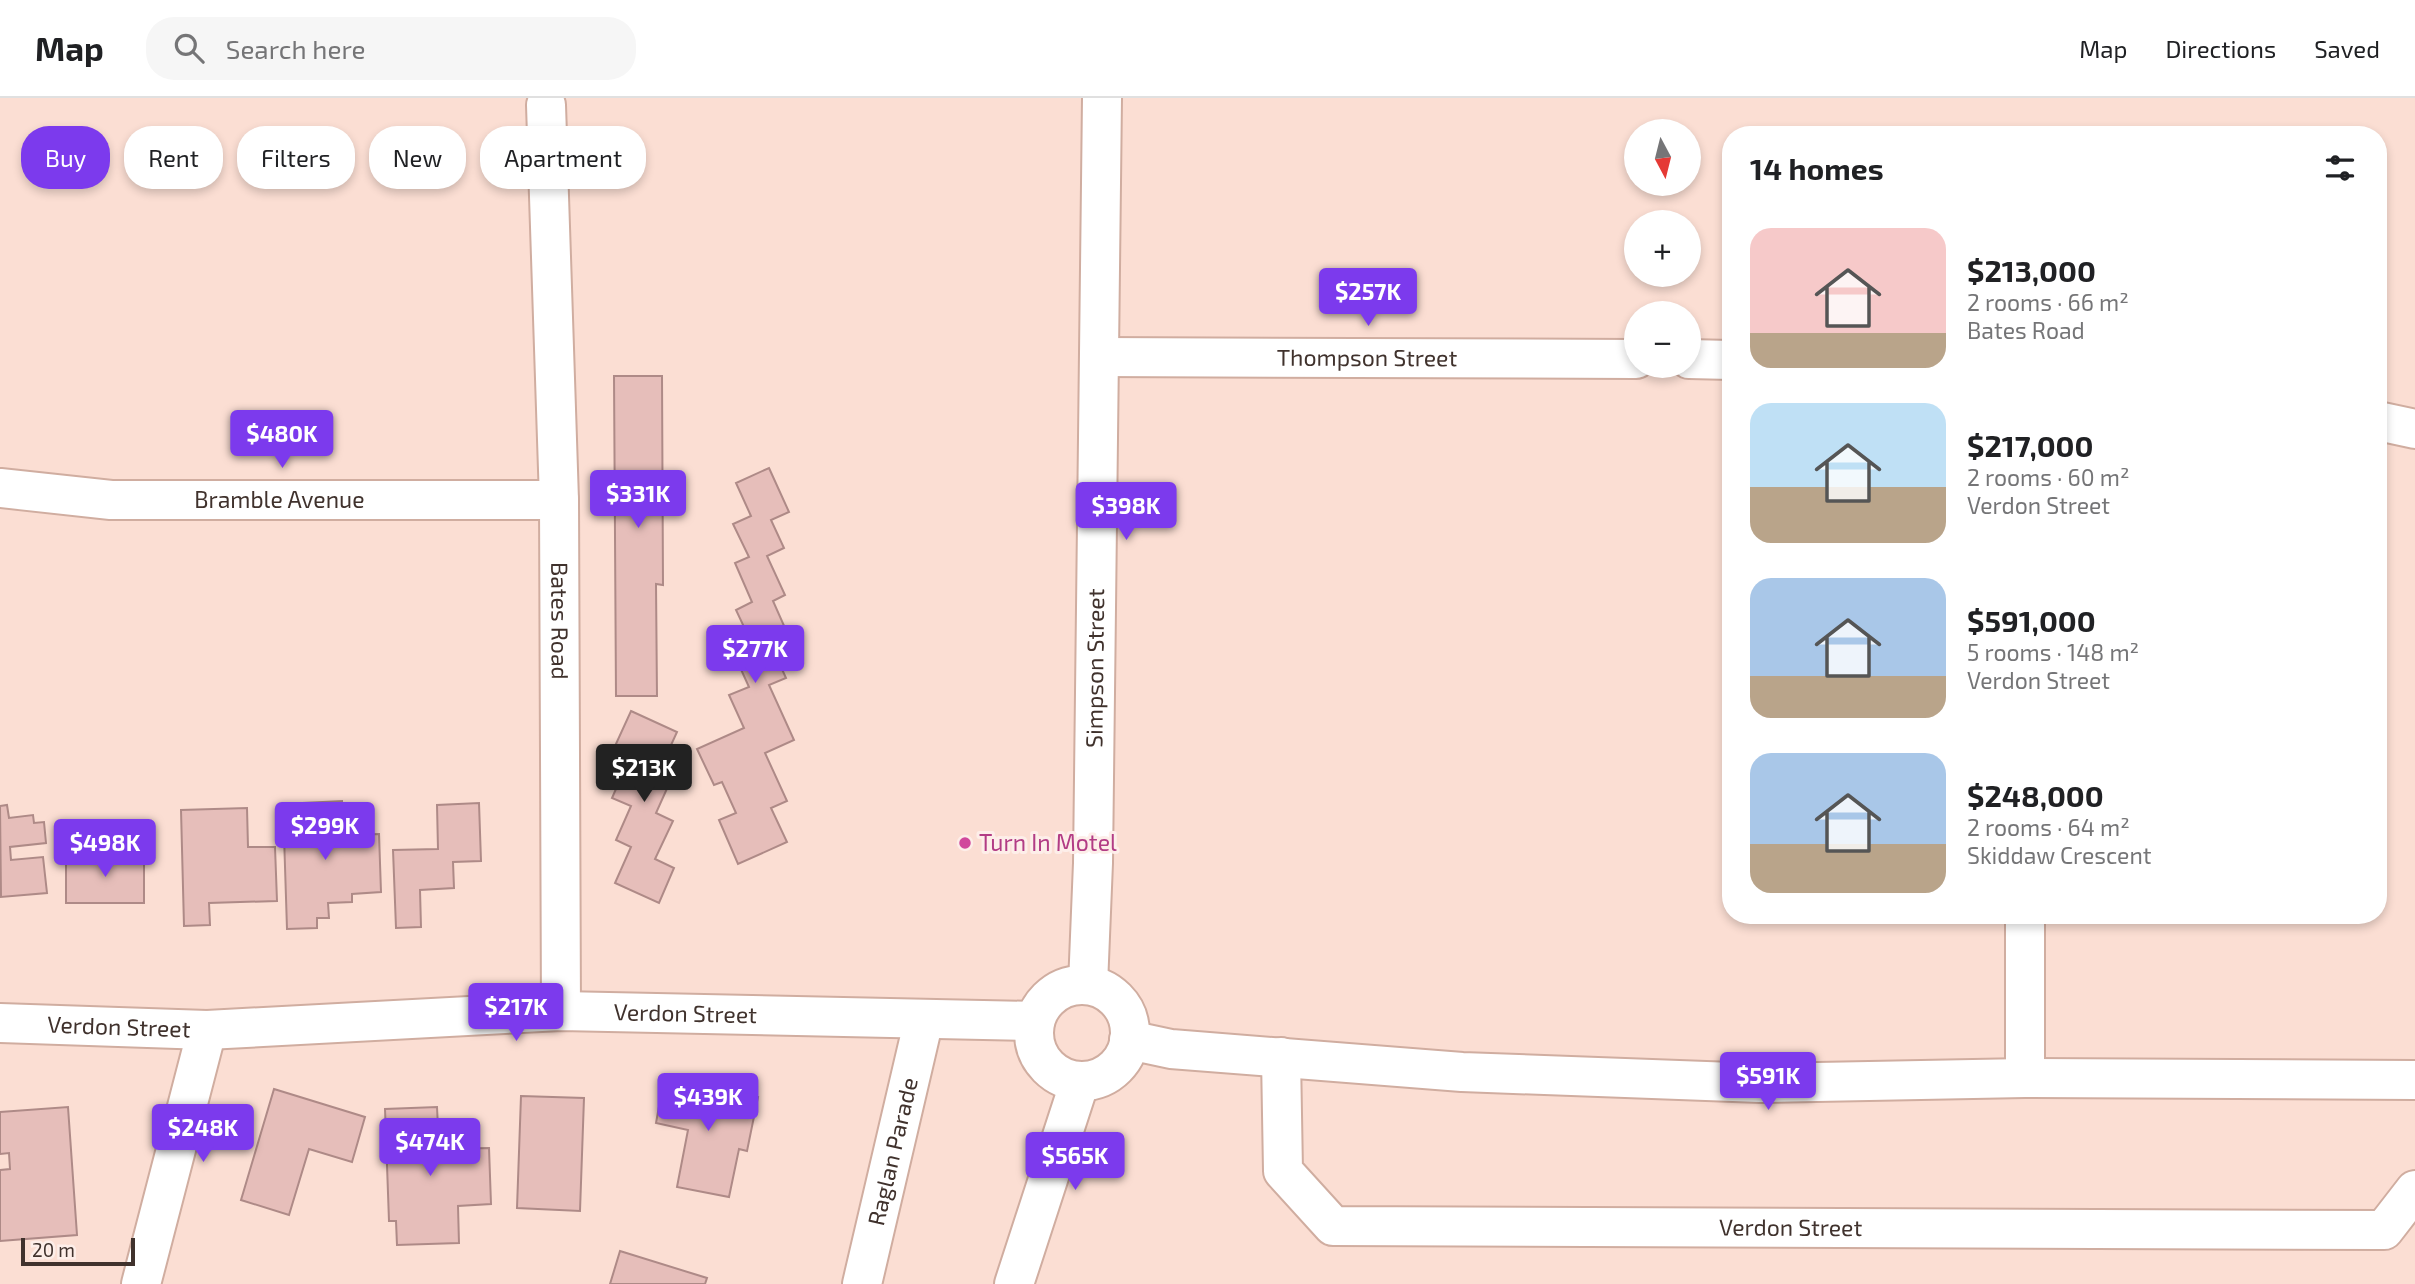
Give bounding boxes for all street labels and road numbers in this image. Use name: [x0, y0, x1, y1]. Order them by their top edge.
street label: Thompson Street: [1277, 343, 1458, 371]
street label: Bramble Avenue: [194, 485, 365, 513]
street label: Bates Road: [546, 562, 575, 680]
street label: Simpson Street: [1079, 588, 1109, 748]
street label: Verdon Street: [613, 997, 757, 1028]
street label: Verdon Street: [47, 1010, 191, 1042]
street label: Raglan Parade: [861, 1075, 923, 1228]
street label: Verdon Street: [1719, 1212, 1863, 1241]

